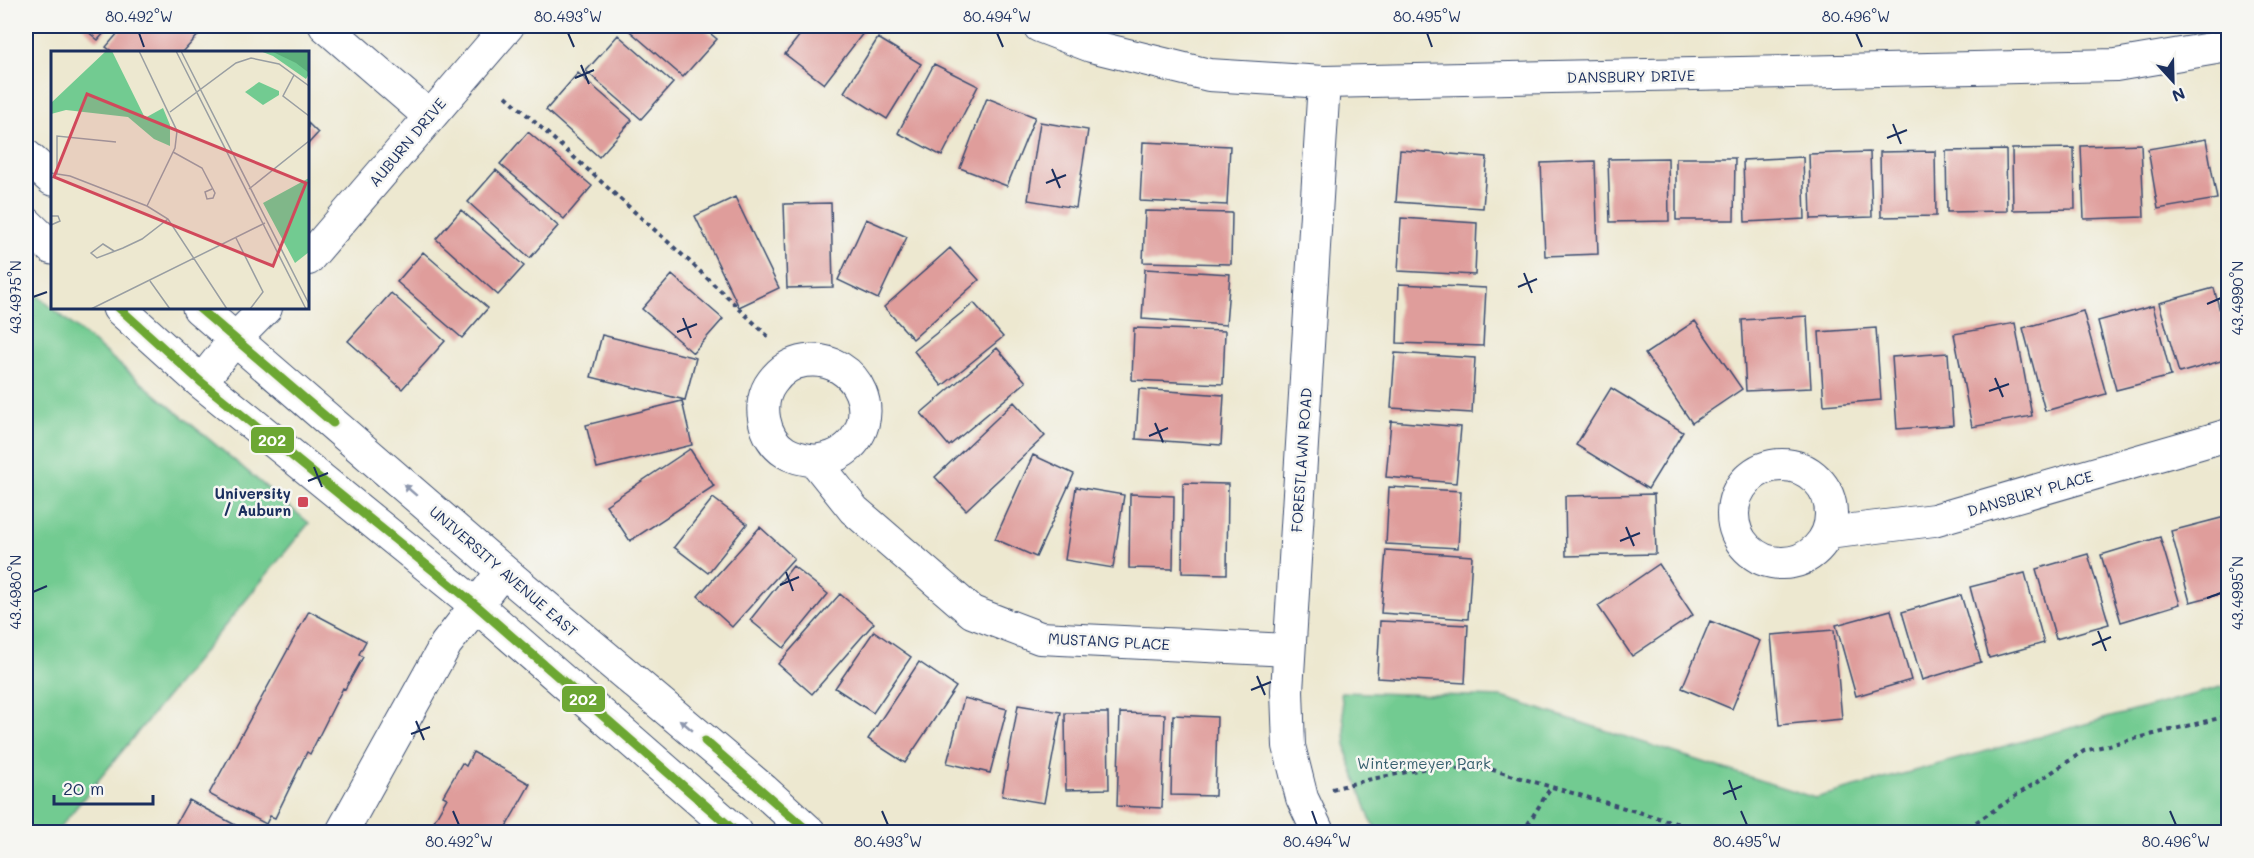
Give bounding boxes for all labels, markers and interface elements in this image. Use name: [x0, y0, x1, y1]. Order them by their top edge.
text: 80.492°W: [105, 6, 173, 26]
text: 80.493°W: [534, 6, 602, 26]
text: 80.494°W: [963, 6, 1031, 26]
text: 80.495°W: [1393, 6, 1461, 26]
text: 80.496°W: [1822, 6, 1890, 26]
inset map: [51, 51, 309, 309]
north arrow: [2143, 51, 2203, 111]
street label: DANSBURY DRIVE: [1567, 65, 1696, 87]
text: N: [2169, 83, 2188, 107]
street label: AUBURN DRIVE: [364, 93, 450, 191]
text: 43.4975°N: [5, 260, 25, 334]
text: 43.4990°N: [2227, 261, 2247, 335]
street label: FORESTLAWN ROAD: [1286, 387, 1316, 533]
line badge: 202: [250, 426, 295, 454]
text: 202: [258, 429, 286, 450]
street label: DANSBURY PLACE: [1965, 465, 2095, 520]
place label: University / Auburn: [214, 483, 291, 520]
one-way arrow: [402, 483, 417, 497]
marker: University / Auburn: [296, 495, 310, 509]
street label: UNIVERSITY AVENUE EAST: [426, 501, 582, 641]
text: 43.4980°N: [5, 555, 25, 629]
text: 43.4995°N: [2227, 556, 2247, 630]
street label: MUSTANG PLACE: [1048, 628, 1171, 654]
line badge: 202: [561, 685, 606, 713]
text: 202: [569, 688, 597, 709]
one-way arrow: [678, 719, 694, 732]
park label: Wintermeyer Park: [1357, 753, 1491, 773]
scale bar: [54, 768, 153, 806]
text: 20 m: [63, 776, 104, 800]
text: 80.492°W: [425, 831, 493, 851]
text: 80.493°W: [854, 831, 922, 851]
text: 80.494°W: [1283, 831, 1351, 851]
text: 80.495°W: [1713, 831, 1781, 851]
text: 80.496°W: [2142, 831, 2210, 851]

